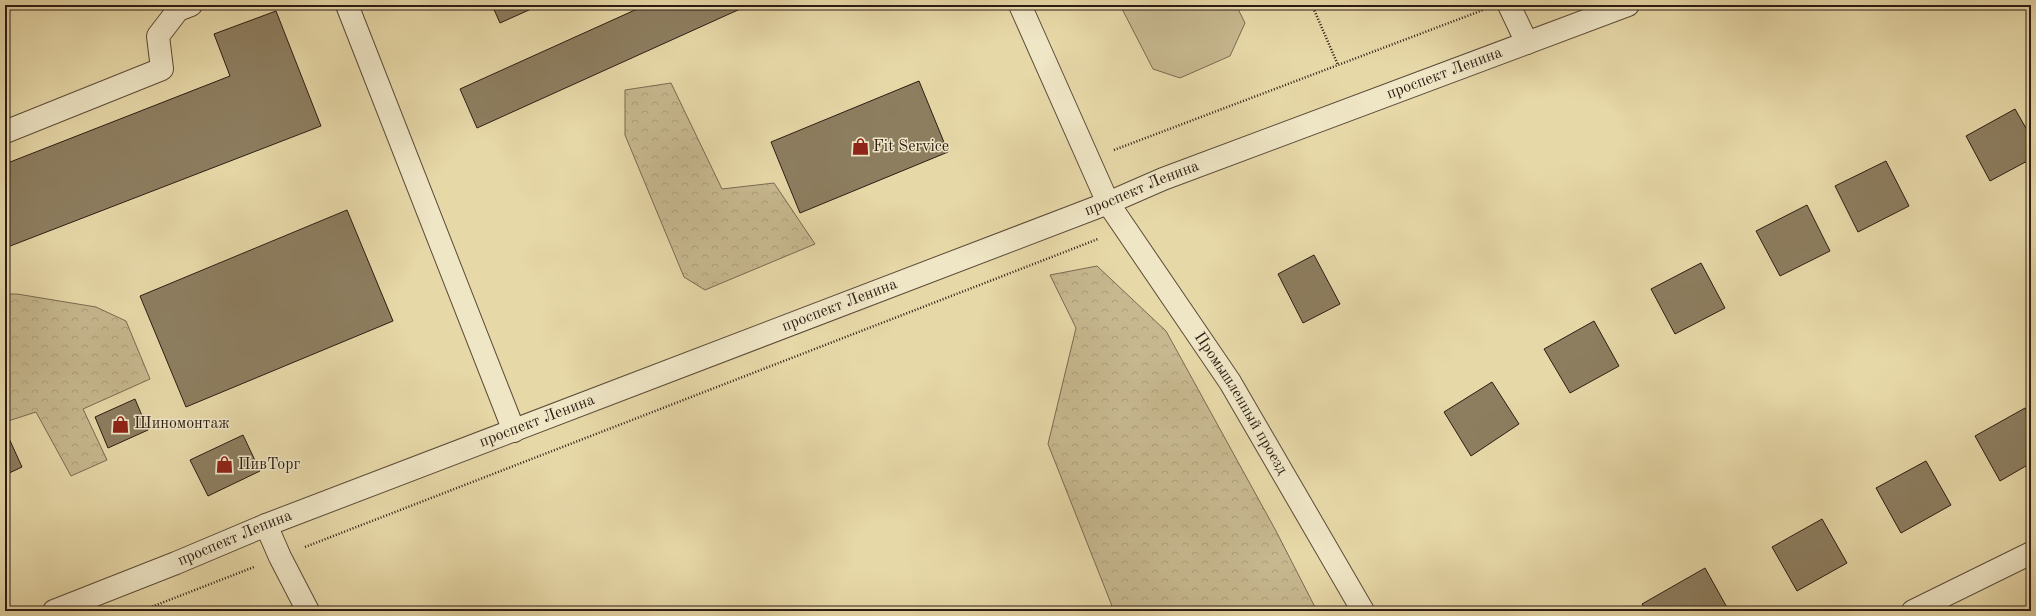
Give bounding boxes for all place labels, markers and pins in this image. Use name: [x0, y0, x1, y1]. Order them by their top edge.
shop icon: Fit Service: [850, 137, 870, 157]
place label: Fit Service: [873, 139, 949, 155]
shop icon: Шиномонтаж: [111, 414, 131, 434]
place label: Шиномонтаж: [134, 416, 230, 432]
shop icon: ПивТорг: [215, 455, 235, 475]
place label: ПивТорг: [238, 457, 300, 473]

